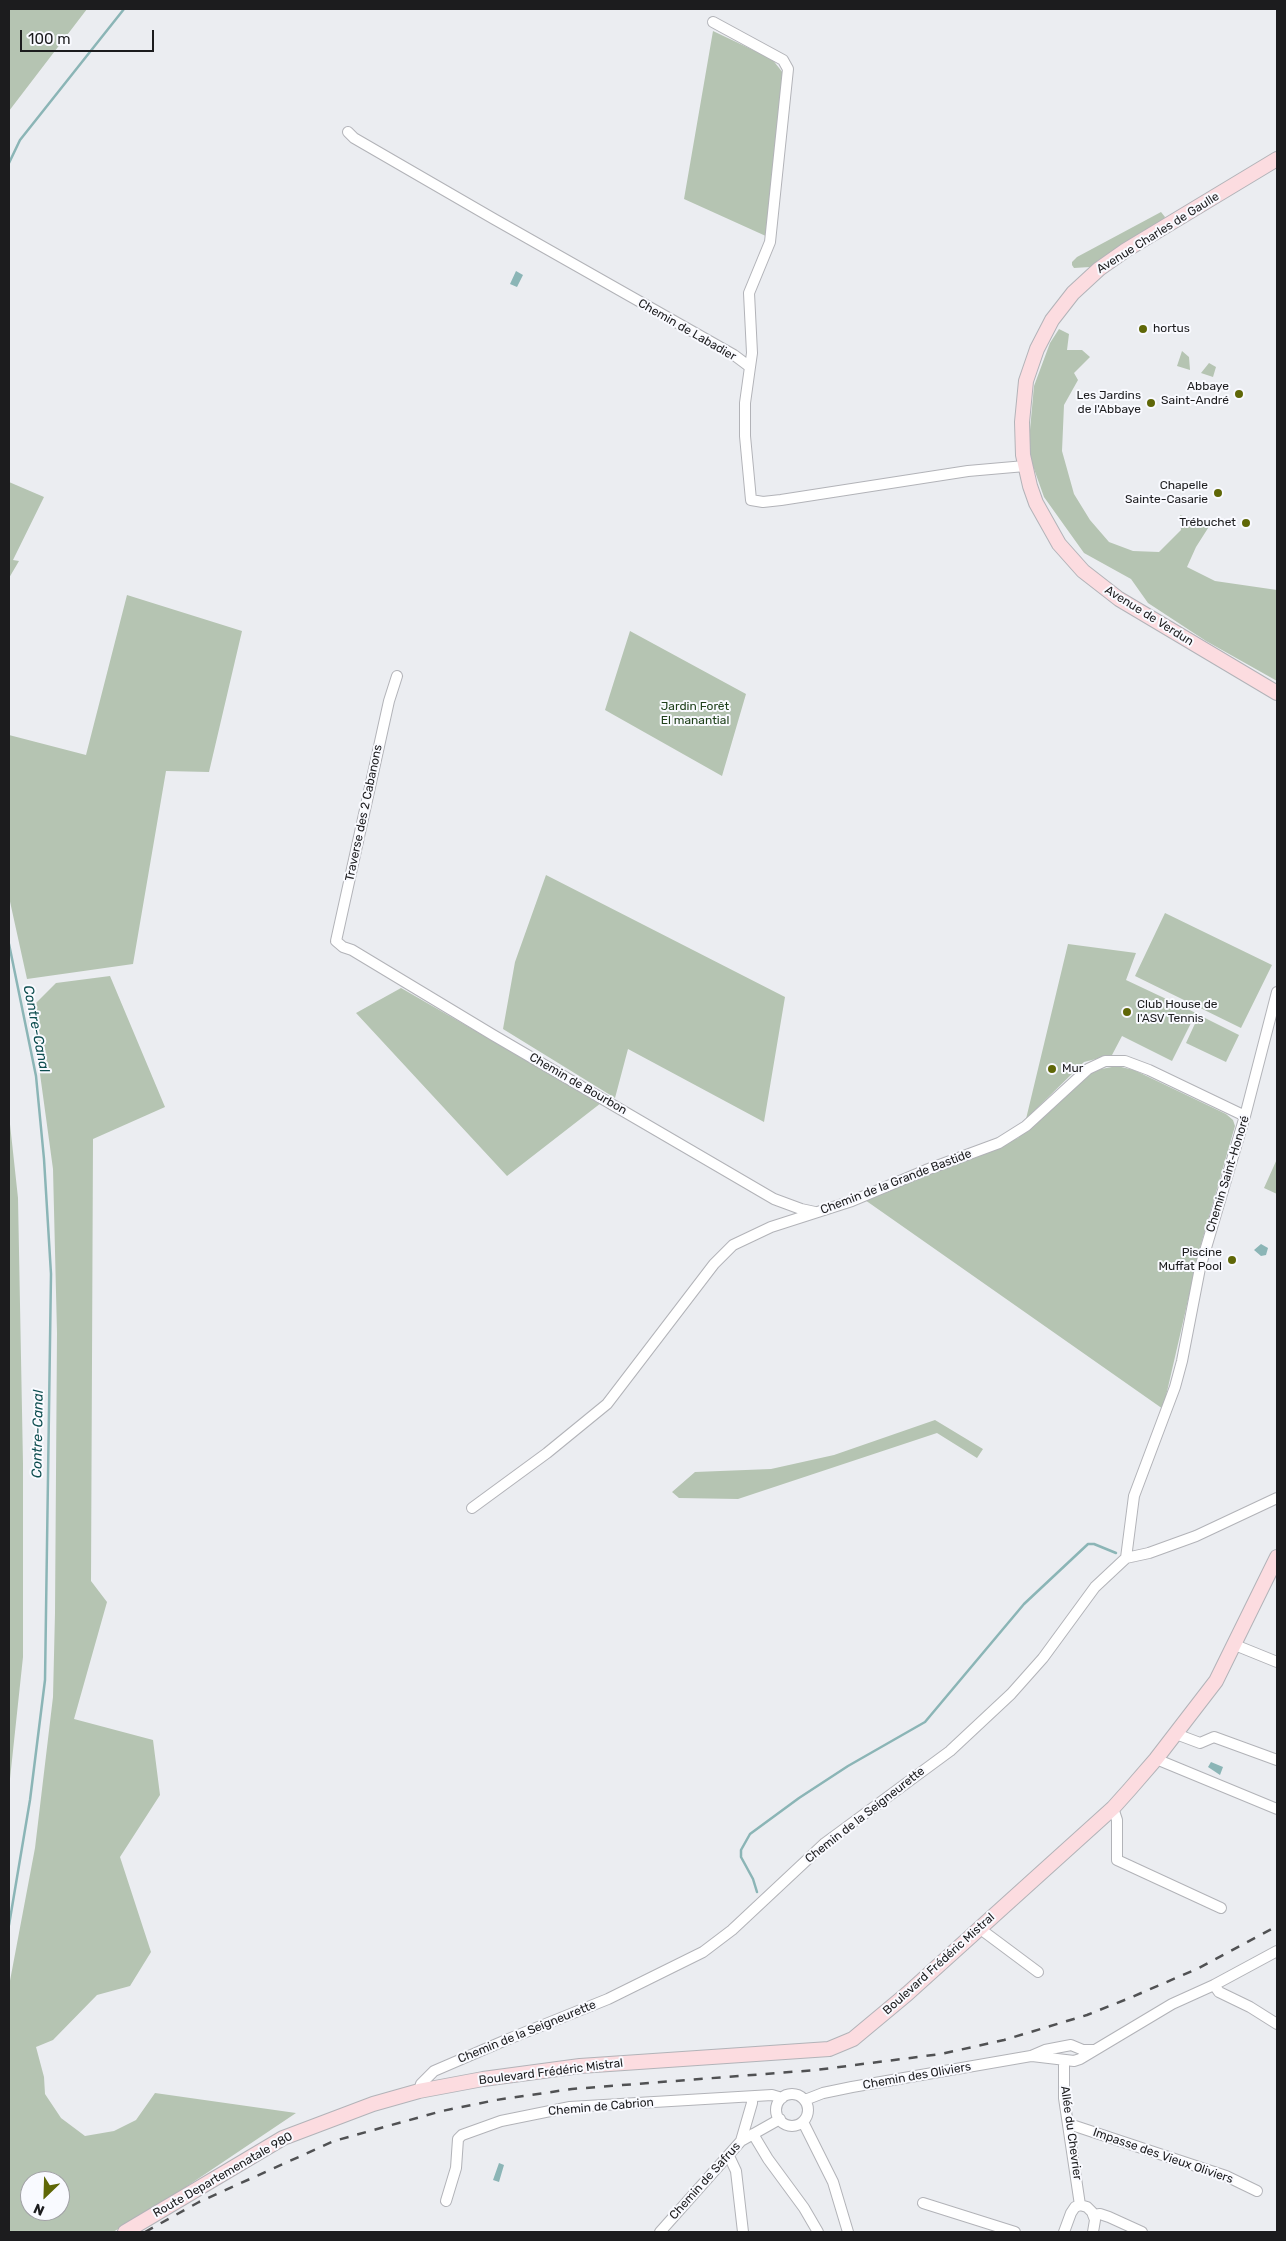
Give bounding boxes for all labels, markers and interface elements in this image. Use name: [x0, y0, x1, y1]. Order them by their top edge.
scale bar: [22, 20, 156, 52]
text: 100 m: [28, 30, 70, 48]
street label: Avenue Charles de Gaulle: [1094, 189, 1222, 277]
street label: Chemin de Labadier: [635, 296, 739, 364]
place label: hortus: [1153, 322, 1190, 336]
marker: hortus: [1137, 323, 1149, 335]
place label: Abbaye Saint-André: [1161, 380, 1229, 408]
marker: Abbaye Saint-André: [1233, 388, 1245, 400]
place label: Les Jardins de l'Abbaye: [1077, 389, 1141, 417]
marker: Les Jardins de l'Abbaye: [1145, 397, 1157, 409]
place label: Chapelle Sainte-Casarie: [1125, 479, 1208, 507]
marker: Chapelle Sainte-Casarie: [1212, 487, 1224, 499]
place label: Trébuchet: [1179, 516, 1236, 530]
marker: Trébuchet: [1240, 517, 1252, 529]
street label: Avenue de Verdun: [1102, 583, 1196, 649]
park label: Jardin Forêt El manantial: [661, 700, 729, 728]
street label: Traverse des 2 Cabanons: [342, 743, 386, 883]
water label: Contre-Canal: [19, 984, 53, 1074]
place label: Club House de l'ASV Tennis: [1137, 998, 1218, 1026]
marker: Club House de l'ASV Tennis: [1121, 1006, 1133, 1018]
street label: Chemin de Bourbon: [527, 1050, 629, 1118]
place label: Mur: [1062, 1062, 1083, 1076]
marker: Mur: [1046, 1063, 1058, 1075]
street label: Chemin Saint-Honoré: [1203, 1114, 1253, 1234]
street label: Chemin de la Grande Bastide: [818, 1146, 974, 1218]
place label: Piscine Muffat Pool: [1159, 1246, 1222, 1274]
marker: Piscine Muffat Pool: [1226, 1254, 1238, 1266]
water label: Contre-Canal: [29, 1390, 47, 1478]
street label: Chemin de la Seigneurette: [802, 1764, 928, 1866]
street label: Boulevard Frédéric Mistral: [880, 1910, 998, 2018]
street label: Chemin de la Seigneurette: [456, 1998, 598, 2066]
street label: Boulevard Frédéric Mistral: [478, 2056, 624, 2088]
street label: Chemin des Oliviers: [862, 2059, 972, 2093]
street label: Allée du Chevrier: [1057, 2085, 1085, 2181]
street label: Chemin de Cabrion: [548, 2095, 654, 2119]
street label: Impasse des Vieux Oliviers: [1091, 2125, 1235, 2187]
street label: Route Departemenatale 980: [151, 2129, 295, 2221]
street label: Chemin de Safrus: [666, 2139, 744, 2223]
north arrow: [20, 2171, 70, 2221]
text: N: [31, 2199, 47, 2219]

